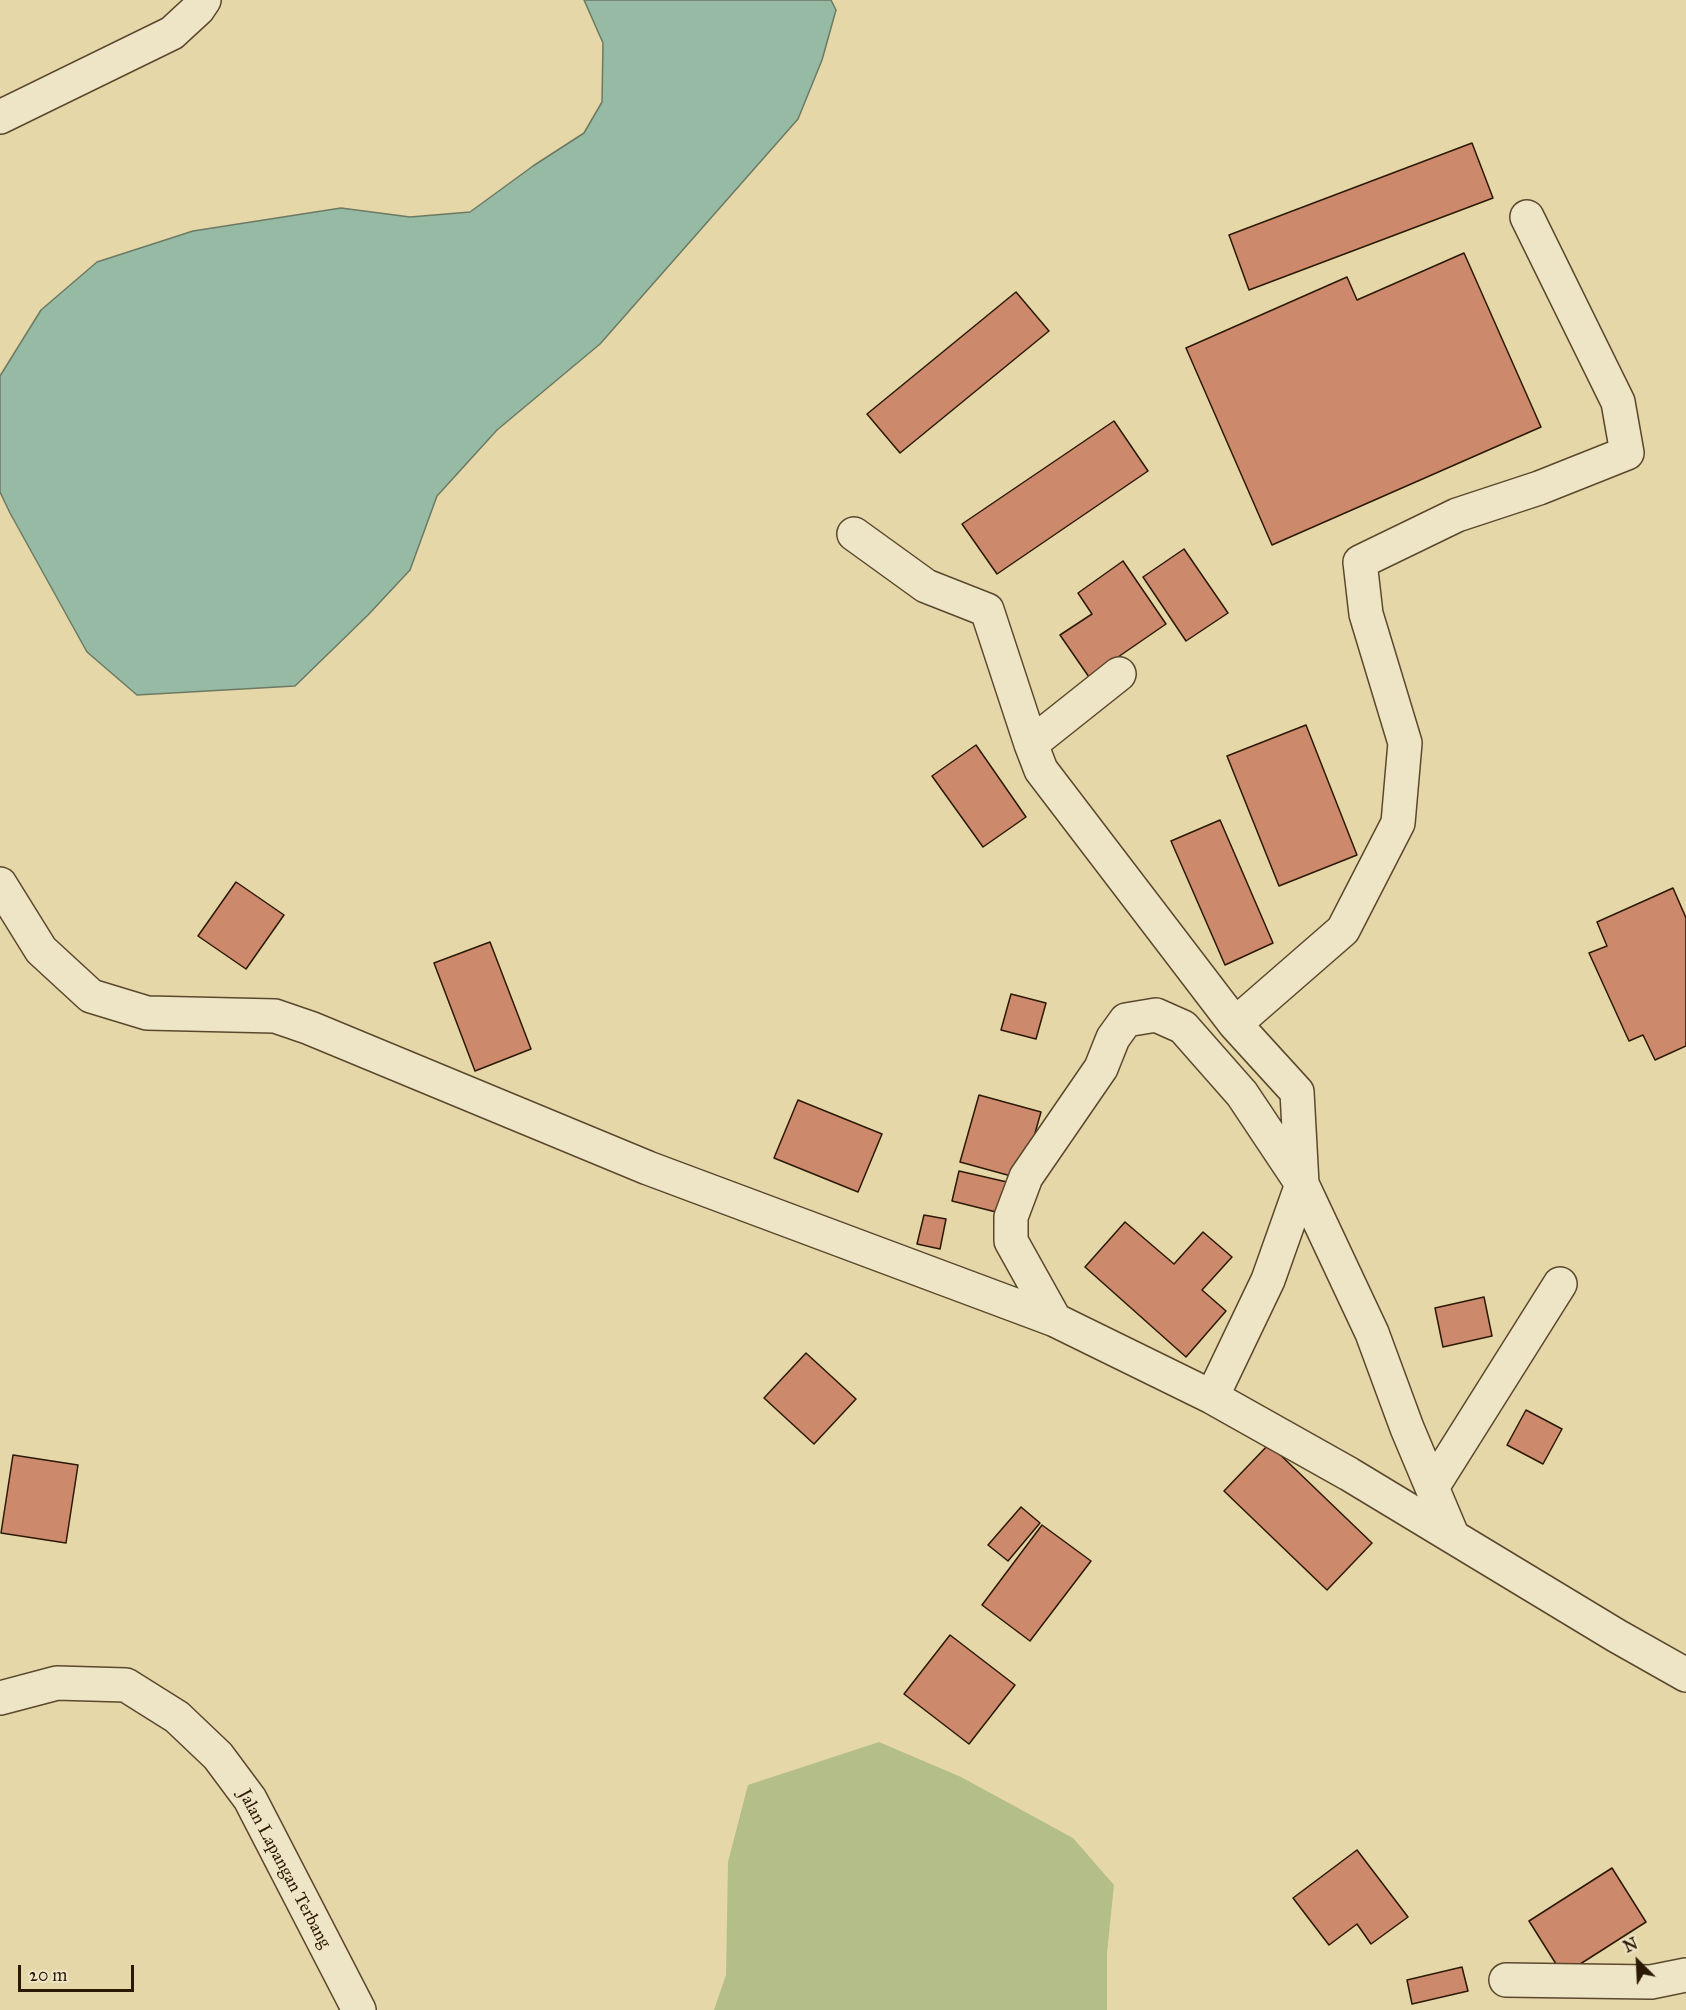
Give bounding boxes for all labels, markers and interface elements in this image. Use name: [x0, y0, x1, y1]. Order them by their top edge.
street label: Jalan Lapangan Terbang: [233, 1786, 335, 1952]
north arrow: [1608, 1932, 1668, 1992]
text: N: [1620, 1934, 1641, 1957]
scale bar: [21, 1953, 136, 1991]
text: 20 m: [29, 1964, 67, 1986]

